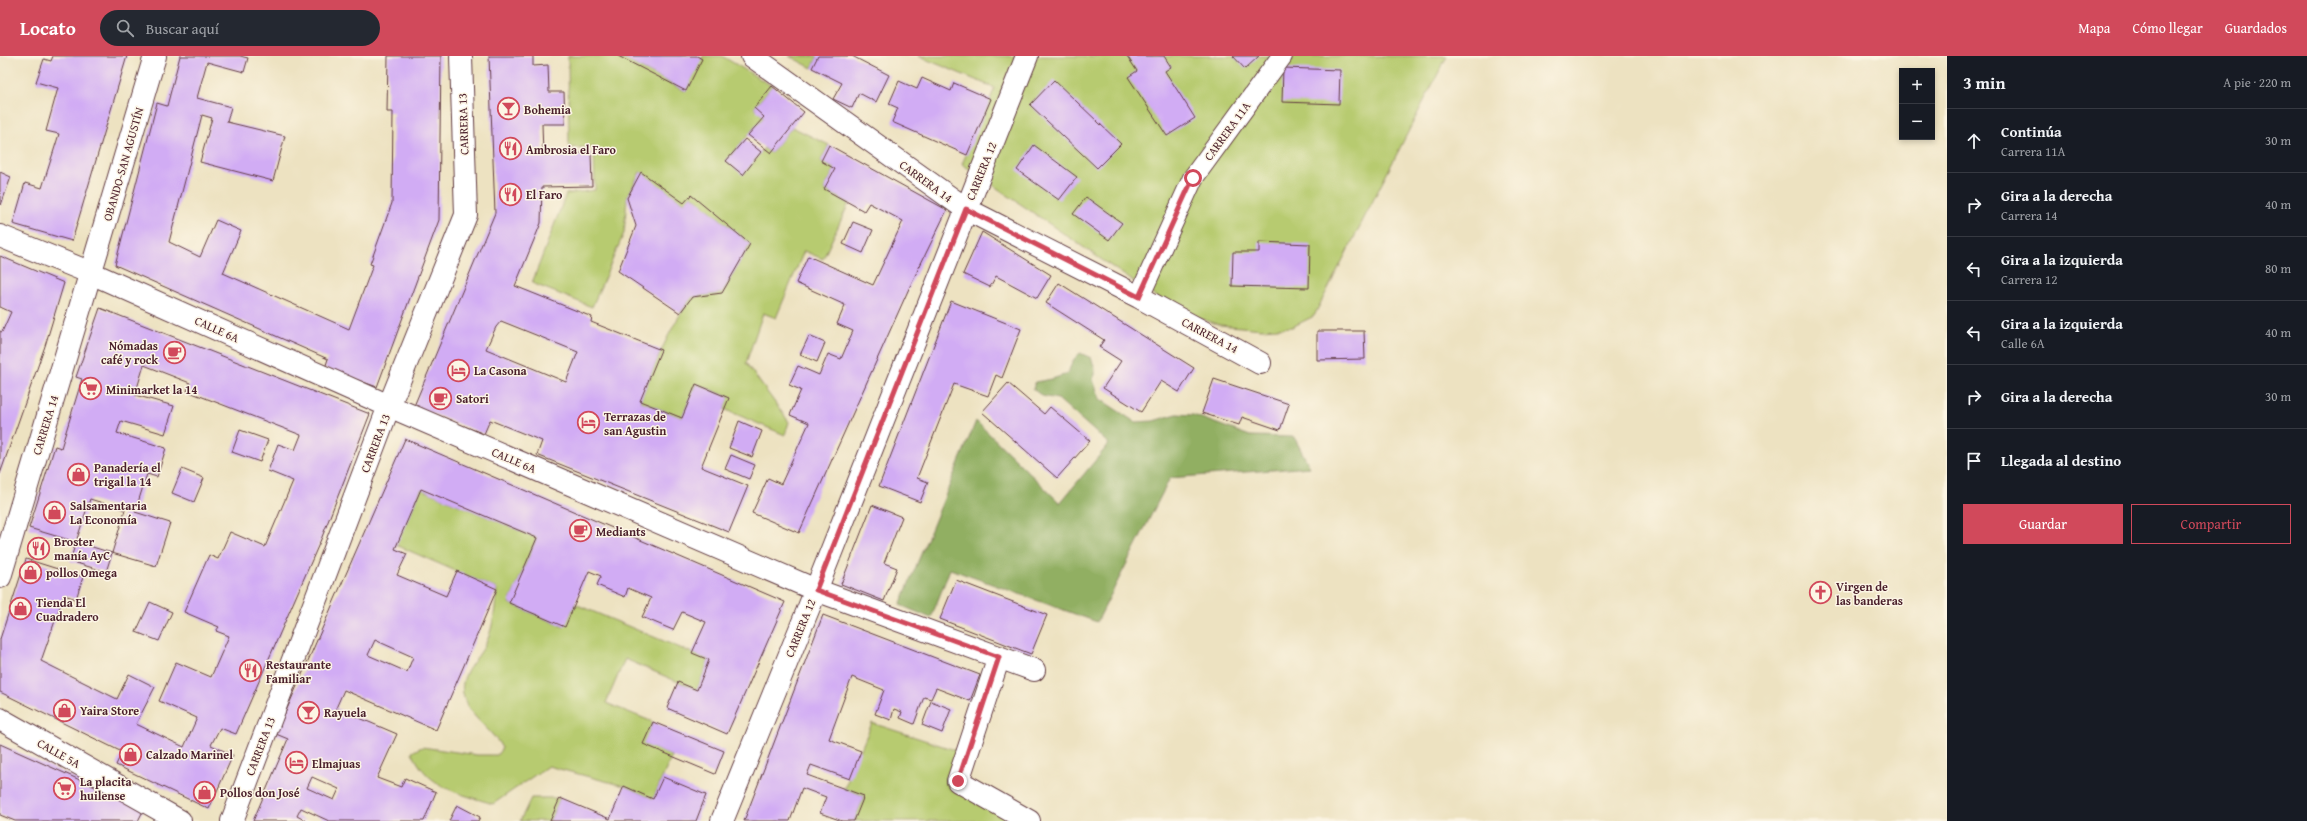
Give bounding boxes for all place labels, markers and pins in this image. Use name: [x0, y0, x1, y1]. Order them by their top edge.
bar icon: Bohemia: [495, 96, 521, 122]
place label: Bohemia: [524, 101, 572, 118]
restaurant icon: Ambrosia el Faro: [498, 136, 524, 162]
place label: Ambrosia el Faro: [526, 141, 616, 158]
restaurant icon: El Faro: [498, 181, 524, 207]
place label: El Faro: [526, 186, 563, 203]
place label: Nómadas café y rock: [101, 337, 158, 368]
cafe icon: Nómadas café y rock: [161, 339, 187, 365]
hotel icon: La Casona: [445, 357, 471, 383]
place label: La Casona: [474, 362, 528, 379]
supermarket icon: Minimarket la 14: [77, 376, 103, 402]
place label: Minimarket la 14: [106, 381, 197, 398]
cafe icon: Satori: [427, 385, 453, 411]
place label: Satori: [456, 390, 489, 407]
place label: Terrazas de san Agustin: [604, 408, 666, 439]
hotel icon: Terrazas de san Agustin: [575, 410, 601, 436]
place label: Panadería el trigal la 14: [94, 459, 161, 490]
shop icon: Panadería el trigal la 14: [66, 461, 92, 487]
place label: Salsamentaria La Economía: [70, 497, 148, 528]
shop icon: Salsamentaria La Economía: [42, 499, 68, 525]
cafe icon: Mediants: [568, 518, 594, 544]
place label: Mediants: [596, 523, 646, 540]
place label: Broster manía AyC: [54, 533, 110, 564]
restaurant icon: Broster manía AyC: [25, 535, 51, 561]
shop icon: pollos Omega: [17, 559, 43, 585]
place label: pollos Omega: [46, 564, 118, 581]
place label: Virgen de las banderas: [1836, 578, 1903, 609]
church icon: Virgen de las banderas: [1808, 580, 1834, 606]
place label: Tienda El Cuadradero: [36, 594, 99, 625]
shop icon: Tienda El Cuadradero: [8, 596, 34, 622]
place label: Restaurante Familiar: [266, 656, 331, 687]
restaurant icon: Restaurante Familiar: [238, 658, 264, 684]
shop icon: Yaira Store: [52, 697, 78, 723]
bar icon: Rayuela: [295, 699, 321, 725]
place label: Yaira Store: [80, 702, 139, 719]
place label: Rayuela: [324, 704, 367, 721]
shop icon: Calzado Marinel: [118, 741, 144, 767]
place label: Calzado Marinel: [146, 746, 233, 763]
hotel icon: Elmajuas: [284, 750, 310, 776]
place label: Elmajuas: [312, 755, 360, 772]
place label: La placita huilense: [80, 773, 133, 804]
supermarket icon: La placita huilense: [51, 775, 77, 801]
shop icon: Pollos don José: [191, 779, 217, 805]
place label: Pollos don José: [220, 784, 300, 801]

